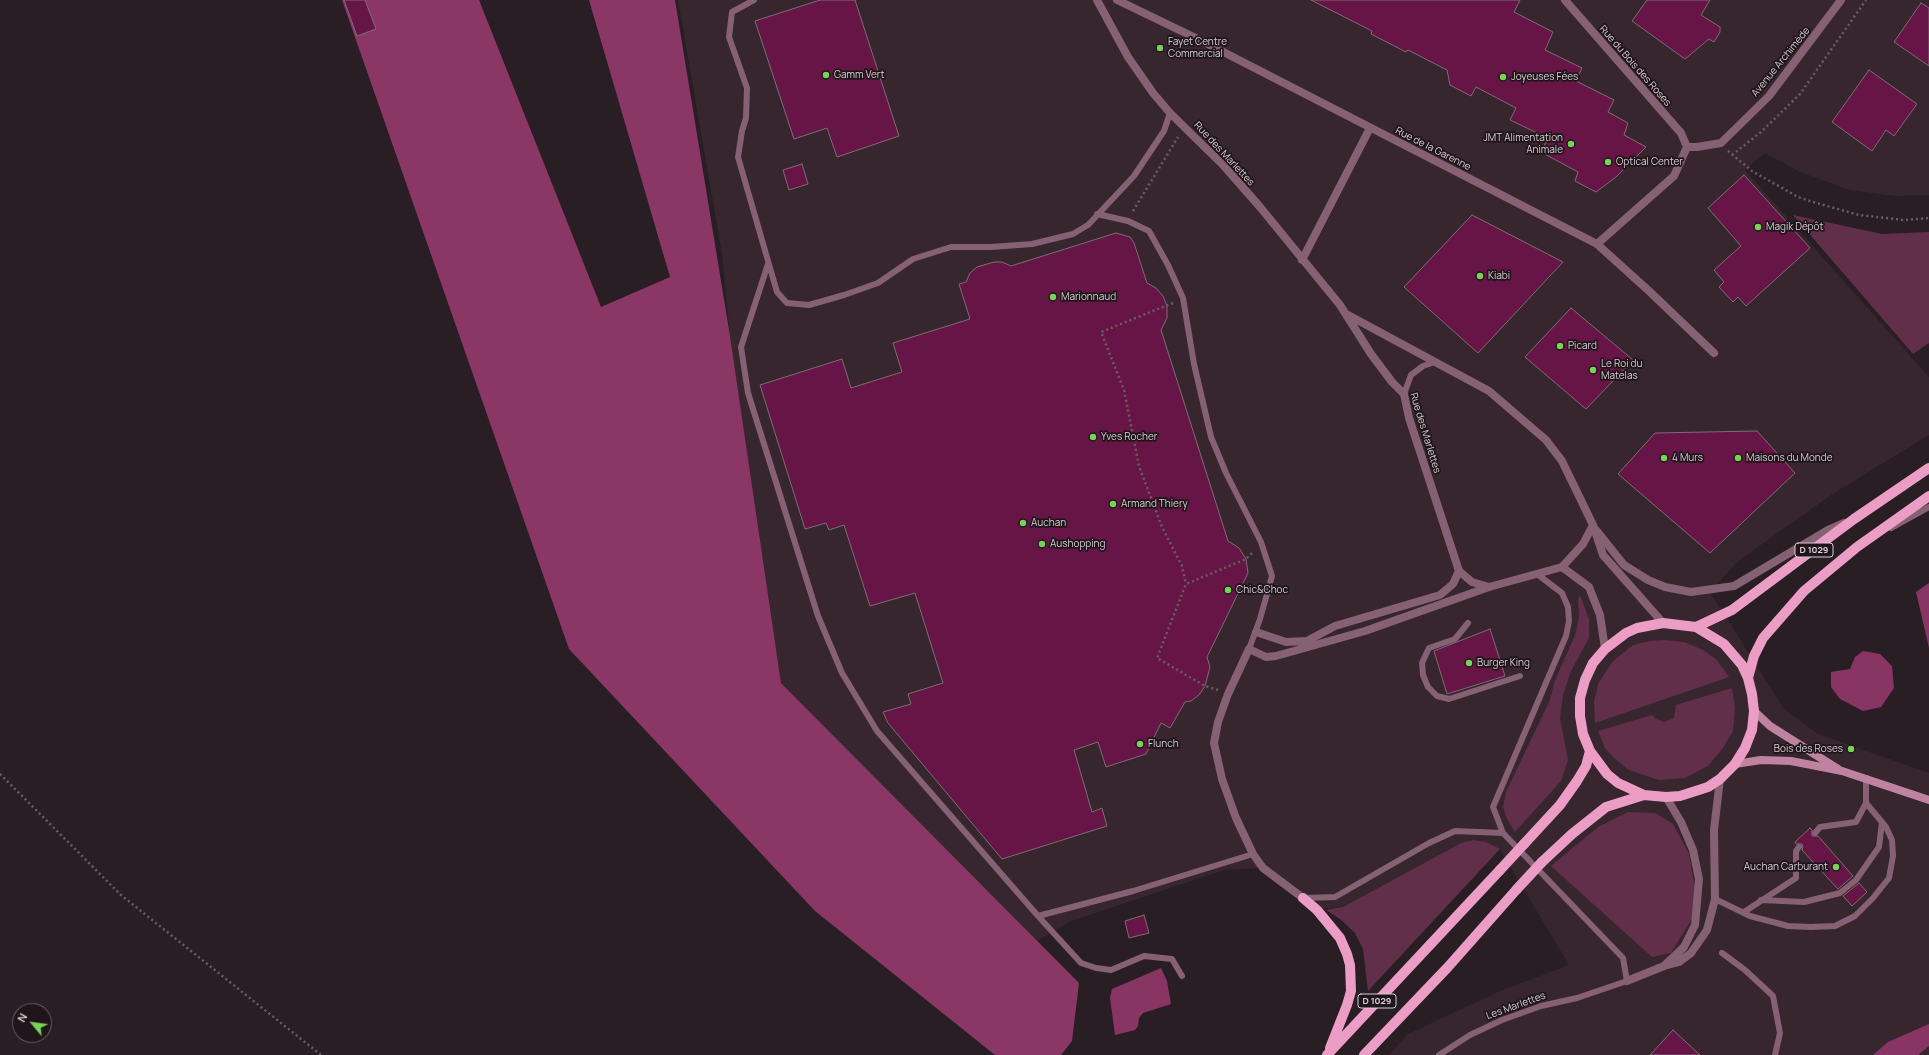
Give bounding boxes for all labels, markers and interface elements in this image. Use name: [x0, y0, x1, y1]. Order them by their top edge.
street label: Rue du Bois des Roses: [1597, 23, 1673, 109]
street label: Avenue Archimède: [1749, 25, 1813, 99]
place label: Fayet Centre Commercial: [1168, 36, 1227, 60]
marker: Fayet Centre Commercial: [1155, 43, 1165, 53]
place label: Gamm Vert: [834, 69, 884, 81]
marker: Gamm Vert: [821, 70, 831, 80]
place label: Joyeuses Fées: [1511, 71, 1578, 83]
marker: Joyeuses Fées: [1498, 72, 1508, 82]
street label: Rue des Marlettes: [1191, 119, 1257, 189]
street label: Rue de la Garenne: [1393, 125, 1473, 173]
place label: JMT Alimentation Animale: [1483, 132, 1563, 156]
marker: JMT Alimentation Animale: [1566, 139, 1576, 149]
place label: Optical Center: [1616, 156, 1683, 168]
marker: Optical Center: [1603, 157, 1613, 167]
place label: Magik Dépôt: [1766, 221, 1823, 233]
marker: Magik Dépôt: [1753, 222, 1763, 232]
place label: Kiabi: [1488, 270, 1510, 282]
marker: Kiabi: [1475, 271, 1485, 281]
place label: Marionnaud: [1061, 291, 1116, 303]
marker: Marionnaud: [1048, 292, 1058, 302]
place label: Picard: [1568, 340, 1597, 352]
marker: Picard: [1555, 341, 1565, 351]
place label: Le Roi du Matelas: [1601, 358, 1642, 382]
marker: Le Roi du Matelas: [1588, 365, 1598, 375]
street label: Rue des Marlettes: [1407, 391, 1443, 475]
place label: Yves Rocher: [1101, 431, 1157, 443]
marker: Yves Rocher: [1088, 432, 1098, 442]
place label: 4 Murs: [1672, 452, 1703, 464]
place label: Maisons du Monde: [1746, 452, 1833, 464]
marker: 4 Murs: [1659, 453, 1669, 463]
marker: Maisons du Monde: [1733, 453, 1743, 463]
place label: Armand Thiery: [1121, 498, 1188, 510]
marker: Armand Thiery: [1108, 499, 1118, 509]
place label: Auchan: [1031, 517, 1066, 529]
marker: Auchan: [1018, 518, 1028, 528]
place label: Aushopping: [1050, 538, 1105, 550]
marker: Aushopping: [1037, 539, 1047, 549]
road number: D 1029: [1795, 543, 1833, 557]
place label: Chic&Choc: [1236, 584, 1288, 596]
marker: Chic&Choc: [1223, 585, 1233, 595]
place label: Burger King: [1477, 657, 1530, 669]
marker: Burger King: [1464, 658, 1474, 668]
place label: Flunch: [1148, 738, 1179, 750]
marker: Flunch: [1135, 739, 1145, 749]
place label: Bois des Roses: [1774, 743, 1843, 755]
marker: Bois des Roses: [1846, 744, 1856, 754]
place label: Auchan Carburant: [1744, 861, 1828, 873]
marker: Auchan Carburant: [1831, 862, 1841, 872]
street label: Les Marlettes: [1485, 990, 1547, 1022]
road number: D 1029: [1358, 994, 1396, 1008]
north arrow: [12, 1003, 52, 1043]
text: N: [13, 1010, 30, 1025]

